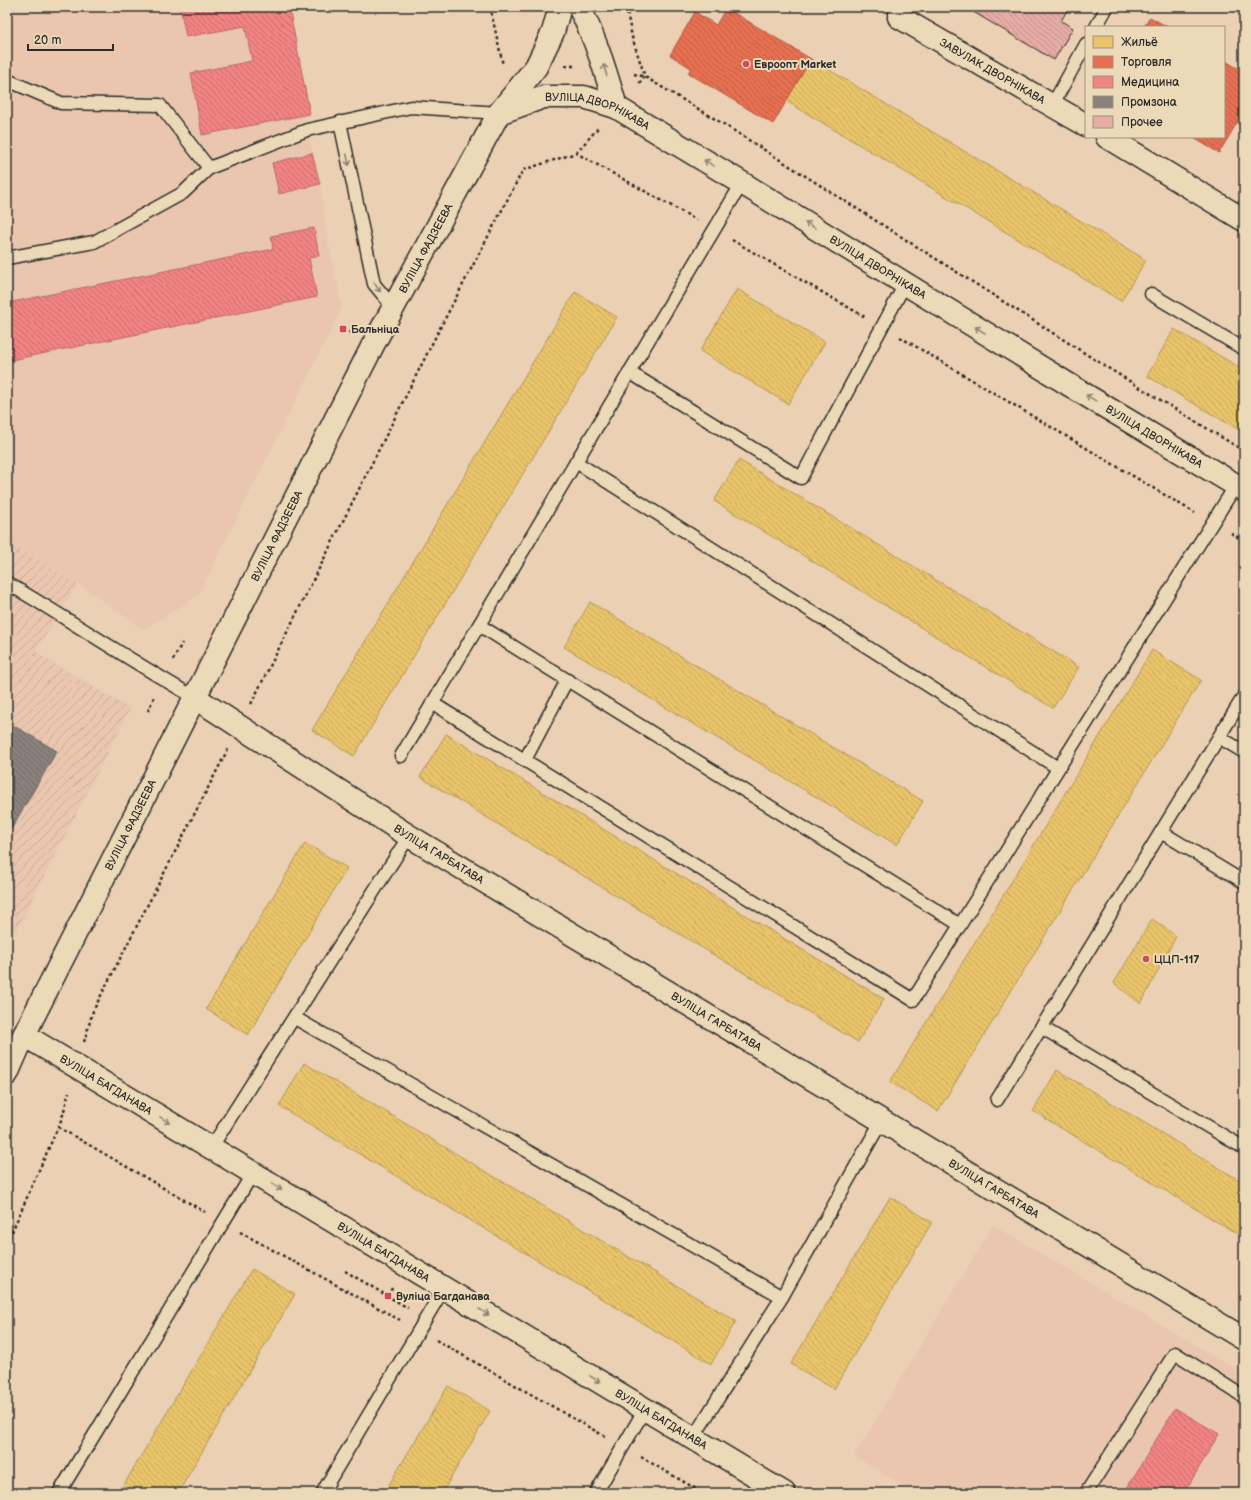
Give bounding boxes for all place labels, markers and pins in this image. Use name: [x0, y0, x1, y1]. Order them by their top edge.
place label: Евроопт Market: [754, 58, 836, 71]
marker: Евроопт Market: [741, 59, 751, 69]
place label: Бальніца: [351, 323, 400, 336]
marker: Бальніца: [338, 324, 348, 334]
place label: ЦЦП-117: [1154, 953, 1199, 966]
marker: ЦЦП-117: [1141, 954, 1151, 964]
place label: Вуліца Багданава: [396, 1290, 490, 1303]
marker: Вуліца Багданава: [383, 1291, 393, 1301]

